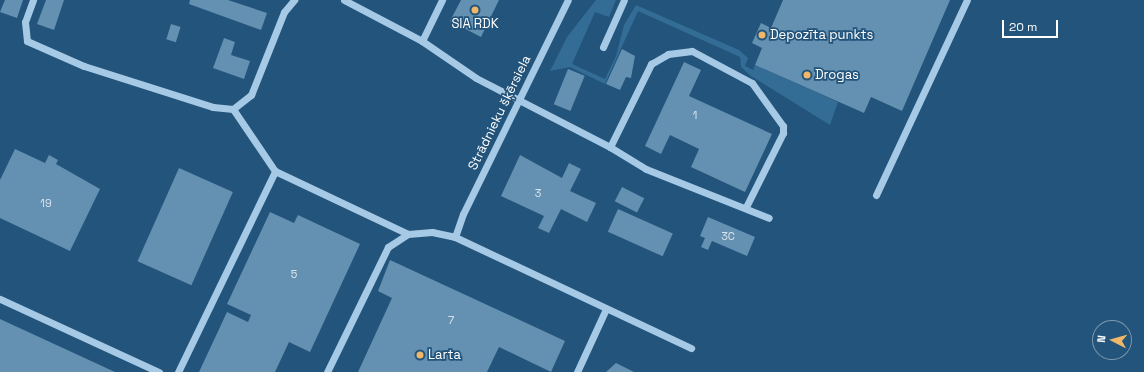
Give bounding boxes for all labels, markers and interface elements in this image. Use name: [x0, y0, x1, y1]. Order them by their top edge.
marker: SIA RDK: [470, 5, 480, 15]
scale bar: [1004, 12, 1060, 38]
place label: SIA RDK: [451, 16, 499, 32]
text: 20 m: [1009, 19, 1037, 35]
place label: Depozīta punkts: [770, 27, 873, 43]
marker: Depozīta punkts: [757, 30, 767, 40]
street label: Strādnieku šķērsiela: [465, 53, 535, 173]
place label: Drogas: [815, 67, 859, 83]
marker: Drogas: [802, 70, 812, 80]
house number: 1: [693, 108, 697, 122]
house number: 3: [535, 186, 541, 200]
house number: 19: [40, 196, 52, 210]
house number: 3C: [721, 229, 735, 243]
house number: 5: [291, 267, 297, 281]
house number: 7: [448, 313, 454, 327]
north arrow: [1092, 320, 1132, 360]
text: N: [1094, 334, 1108, 343]
place label: Larta: [428, 347, 461, 363]
marker: Larta: [415, 350, 425, 360]

